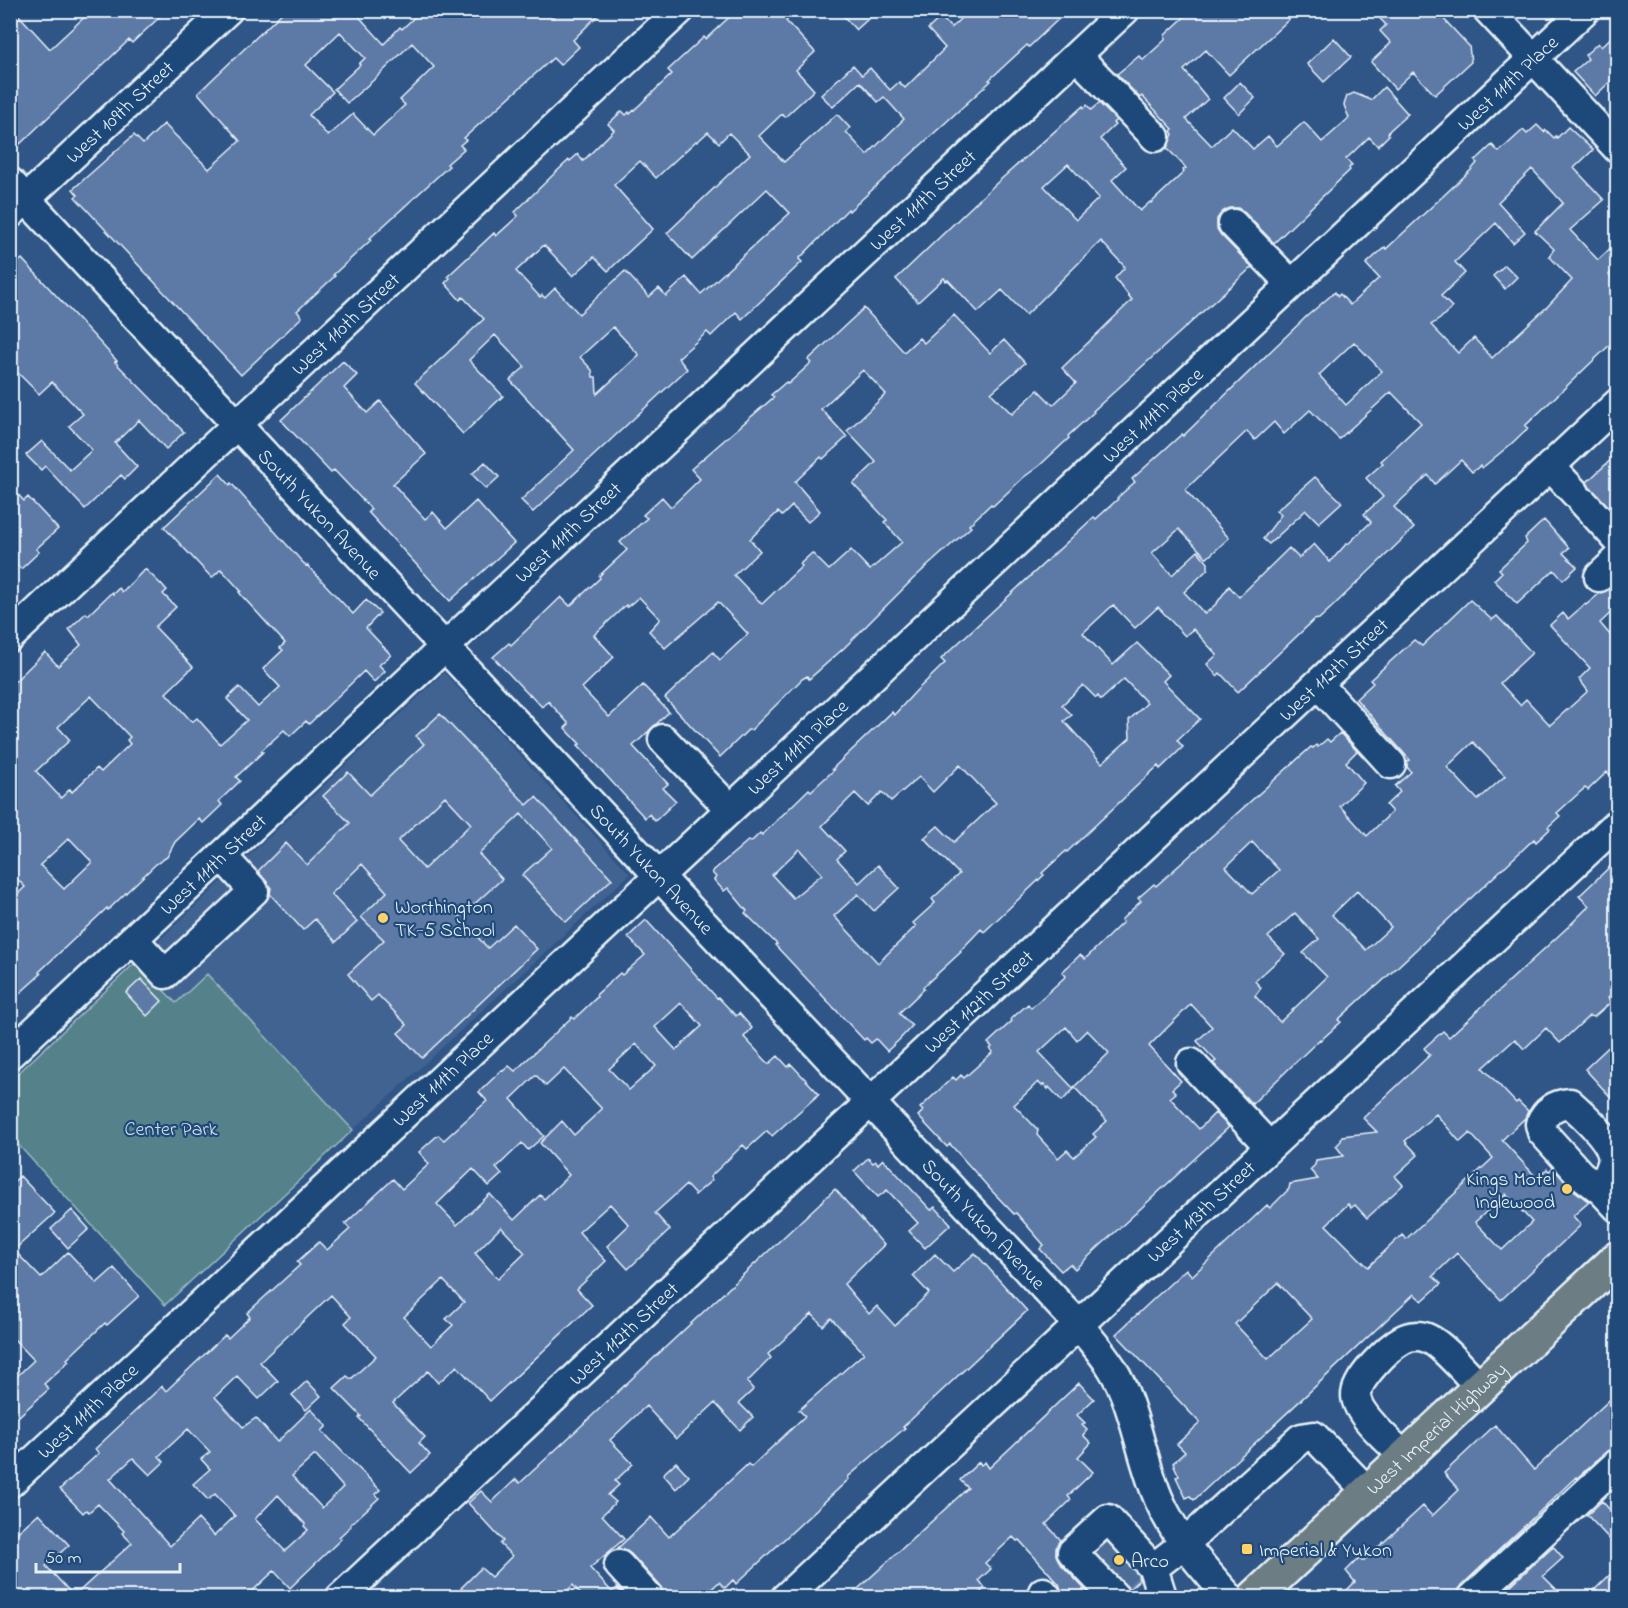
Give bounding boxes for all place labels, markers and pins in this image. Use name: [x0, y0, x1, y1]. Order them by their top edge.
place label: Worthington TK-5 School: [395, 894, 495, 946]
marker: Worthington TK-5 School: [376, 911, 390, 925]
place label: Kings Motel Inglewood: [1466, 1166, 1555, 1219]
marker: Kings Motel Inglewood: [1560, 1182, 1574, 1196]
place label: Imperial & Yukon: [1259, 1537, 1392, 1566]
marker: Imperial & Yukon: [1240, 1542, 1254, 1556]
place label: Arco: [1131, 1548, 1169, 1577]
marker: Arco: [1112, 1553, 1126, 1567]

